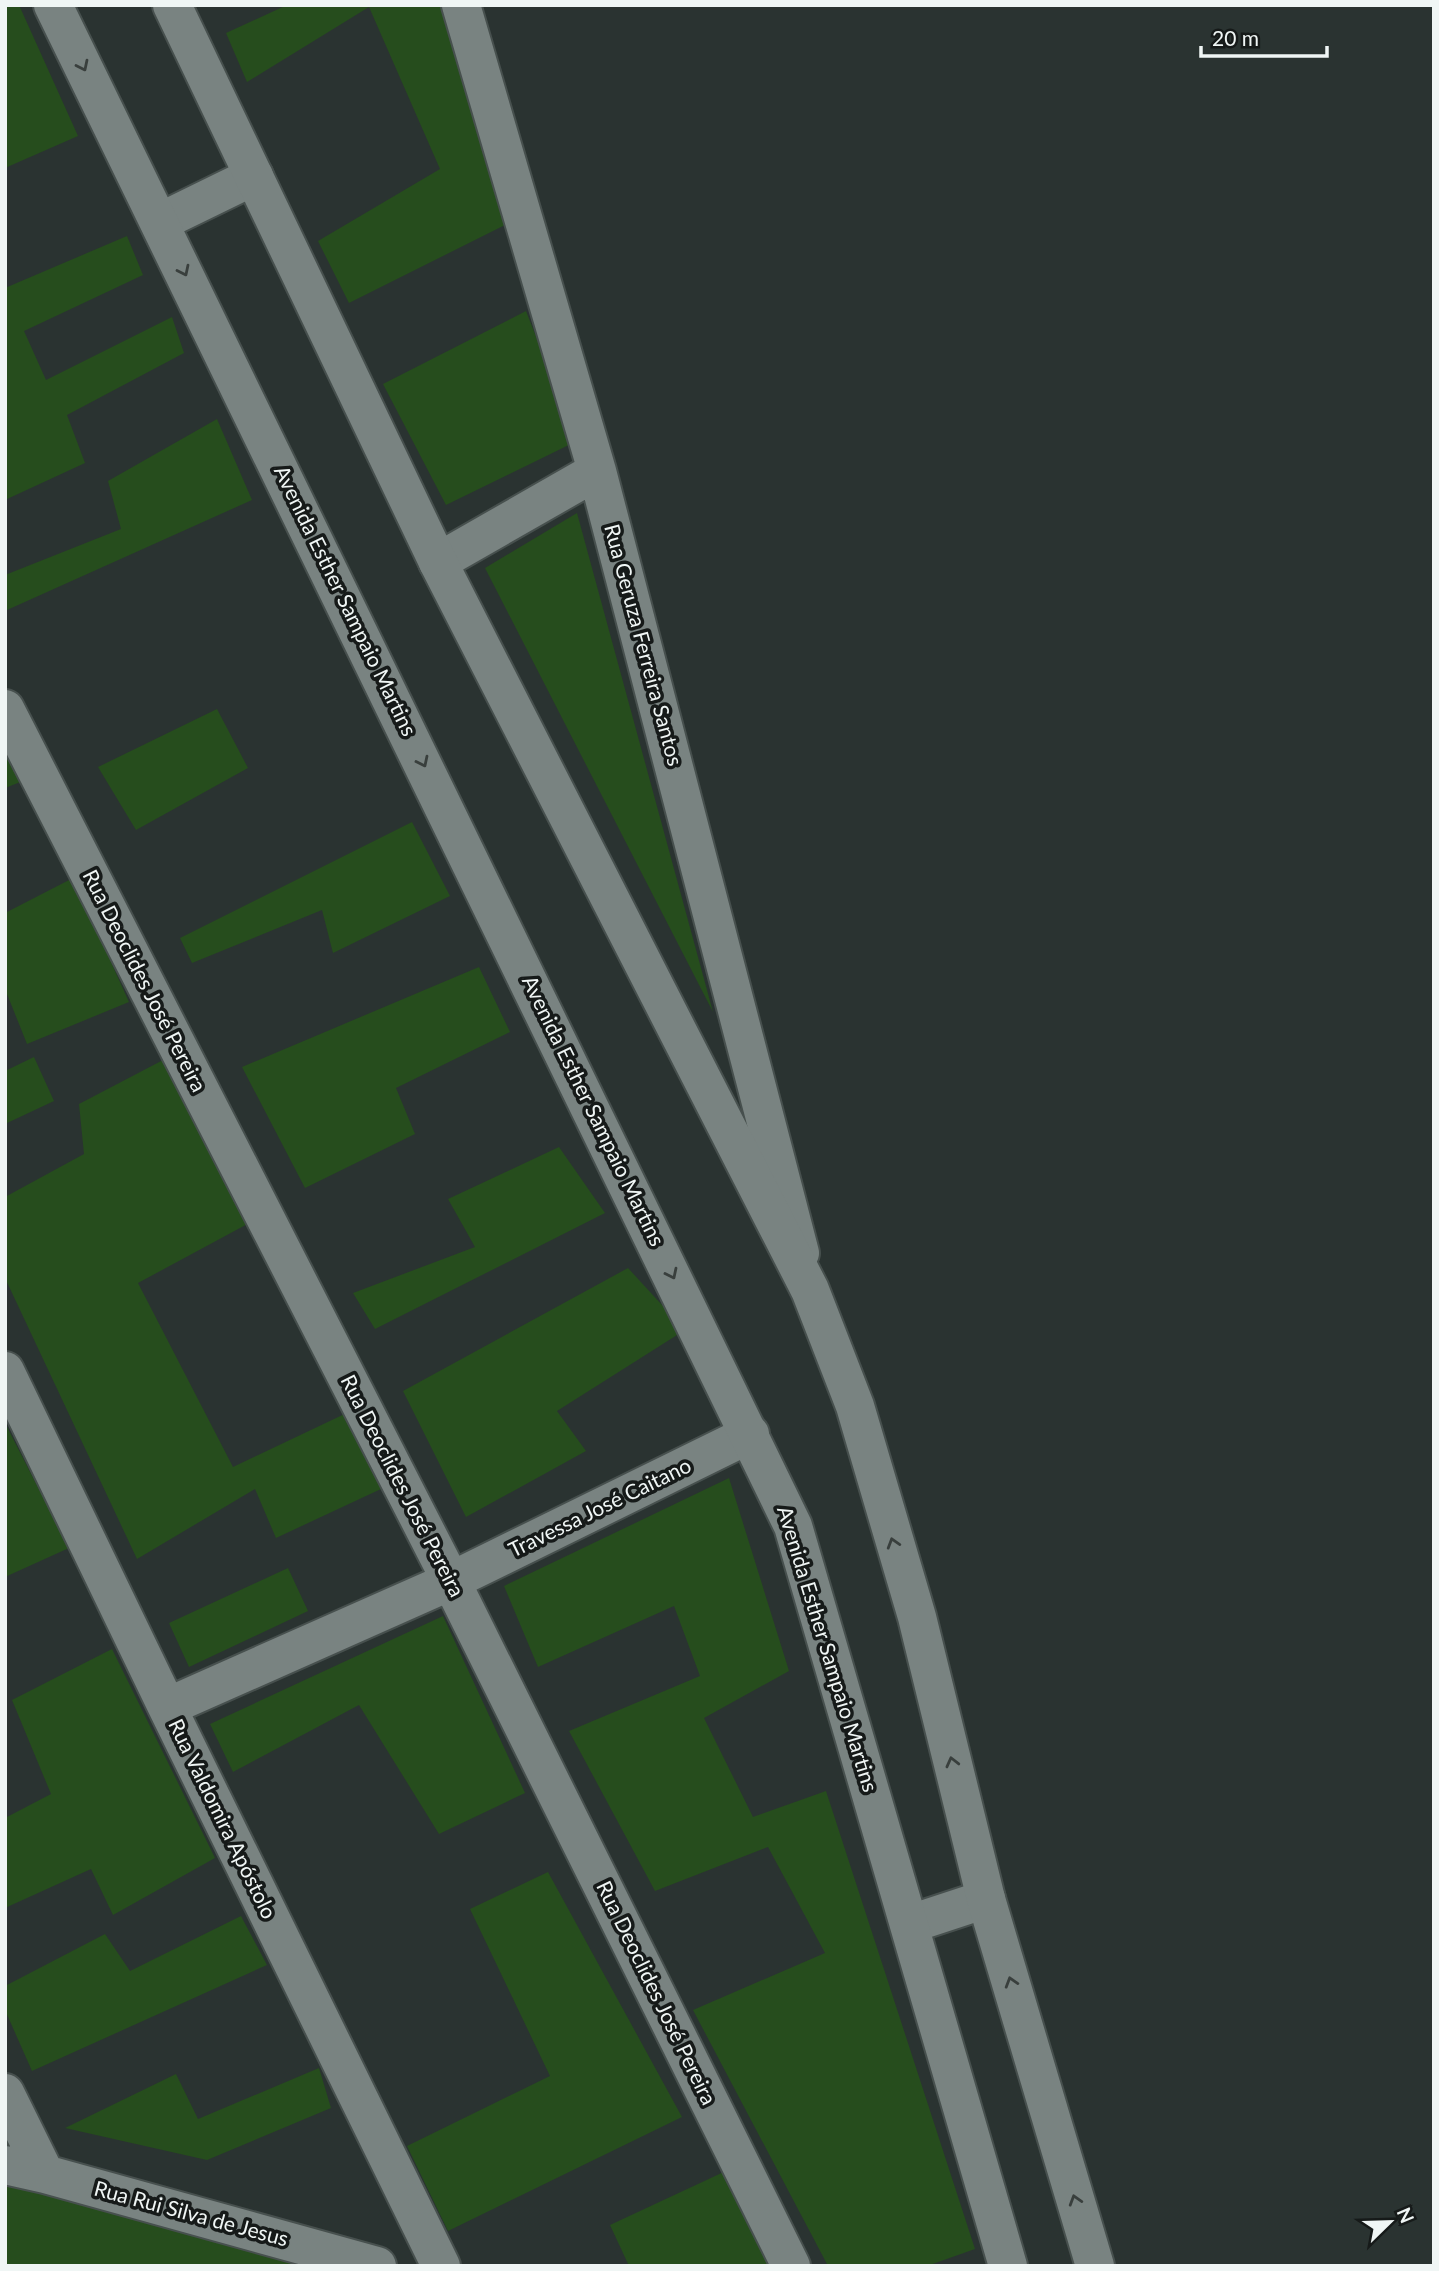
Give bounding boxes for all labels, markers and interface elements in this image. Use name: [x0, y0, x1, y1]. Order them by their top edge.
scale bar: [1201, 14, 1327, 58]
text: 20 m: [1212, 25, 1259, 50]
one-way arrow: [75, 59, 89, 71]
one-way arrow: [175, 264, 189, 276]
street label: Avenida Esther Sampaio Martins: [270, 461, 423, 740]
street label: Rua Geruza Ferreira Santos: [600, 521, 689, 768]
one-way arrow: [414, 754, 428, 767]
street label: Rua Deoclides José Pereira: [78, 865, 212, 1096]
street label: Avenida Esther Sampaio Martins: [518, 971, 671, 1250]
one-way arrow: [664, 1267, 678, 1279]
street label: Rua Deoclides José Pereira: [336, 1370, 470, 1601]
street label: Travessa José Caitano: [504, 1452, 695, 1562]
street label: Avenida Esther Sampaio Martins: [773, 1503, 884, 1795]
one-way arrow: [887, 1537, 902, 1549]
street label: Rua Valdomira Apóstolo: [164, 1714, 283, 1922]
one-way arrow: [946, 1756, 960, 1768]
street label: Rua Deoclides José Pereira: [592, 1876, 723, 2108]
one-way arrow: [1004, 1976, 1019, 1988]
street label: Rua Rui Silva de Jesus: [92, 2175, 291, 2250]
north arrow: [1355, 2187, 1425, 2257]
one-way arrow: [1069, 2195, 1084, 2207]
text: N: [1393, 2204, 1420, 2226]

